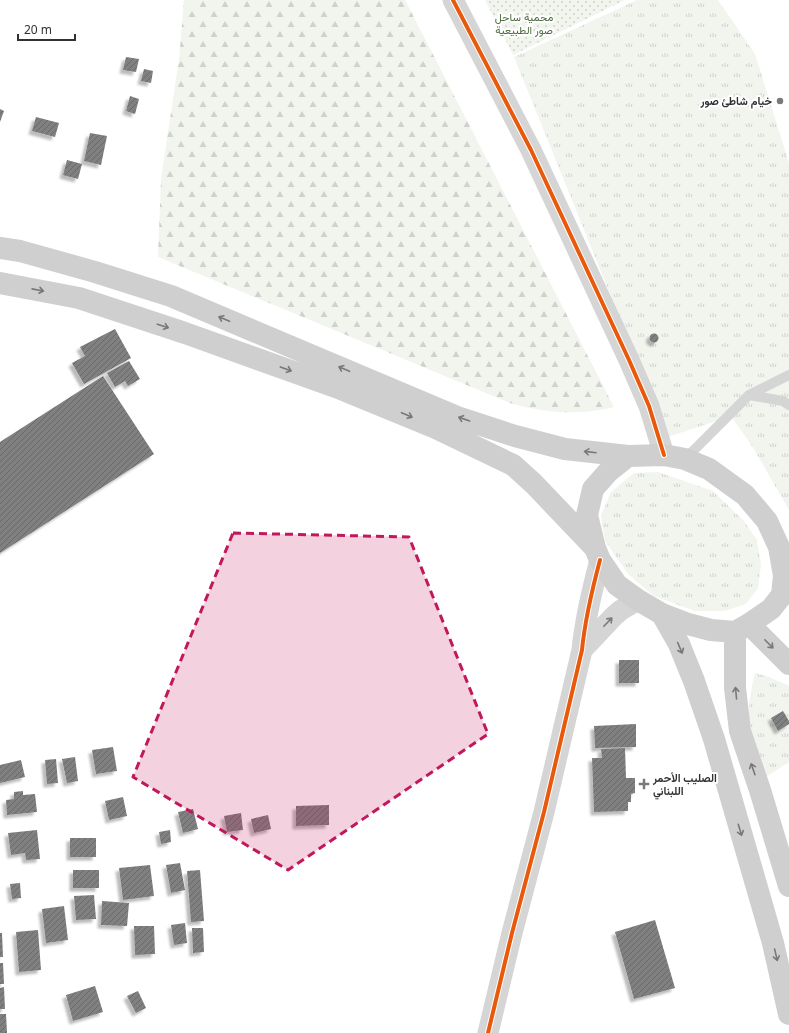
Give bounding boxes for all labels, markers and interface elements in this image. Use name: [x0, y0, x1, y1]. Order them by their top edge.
park label: محمية ساحل صور الطبيعية: [495, 9, 553, 37]
scale bar: [18, 16, 75, 42]
text: 20 m: [24, 21, 52, 38]
place label: خيام شاطئ صور: [699, 93, 773, 109]
marker: خيام شاطئ صور: [775, 96, 785, 106]
one-way arrow: [31, 287, 44, 295]
one-way arrow: [219, 315, 231, 322]
one-way arrow: [156, 323, 169, 330]
one-way arrow: [279, 365, 291, 373]
one-way arrow: [339, 365, 351, 373]
one-way arrow: [401, 412, 413, 419]
one-way arrow: [458, 415, 471, 422]
one-way arrow: [584, 448, 597, 456]
one-way arrow: [603, 617, 612, 627]
one-way arrow: [764, 639, 774, 649]
one-way arrow: [677, 642, 685, 654]
one-way arrow: [732, 687, 739, 700]
one-way arrow: [748, 763, 756, 775]
place label: الصليب الأحمر اللبناني: [652, 770, 717, 800]
marker: الصليب الأحمر اللبناني: [638, 778, 650, 790]
one-way arrow: [737, 824, 744, 837]
one-way arrow: [772, 948, 780, 961]

